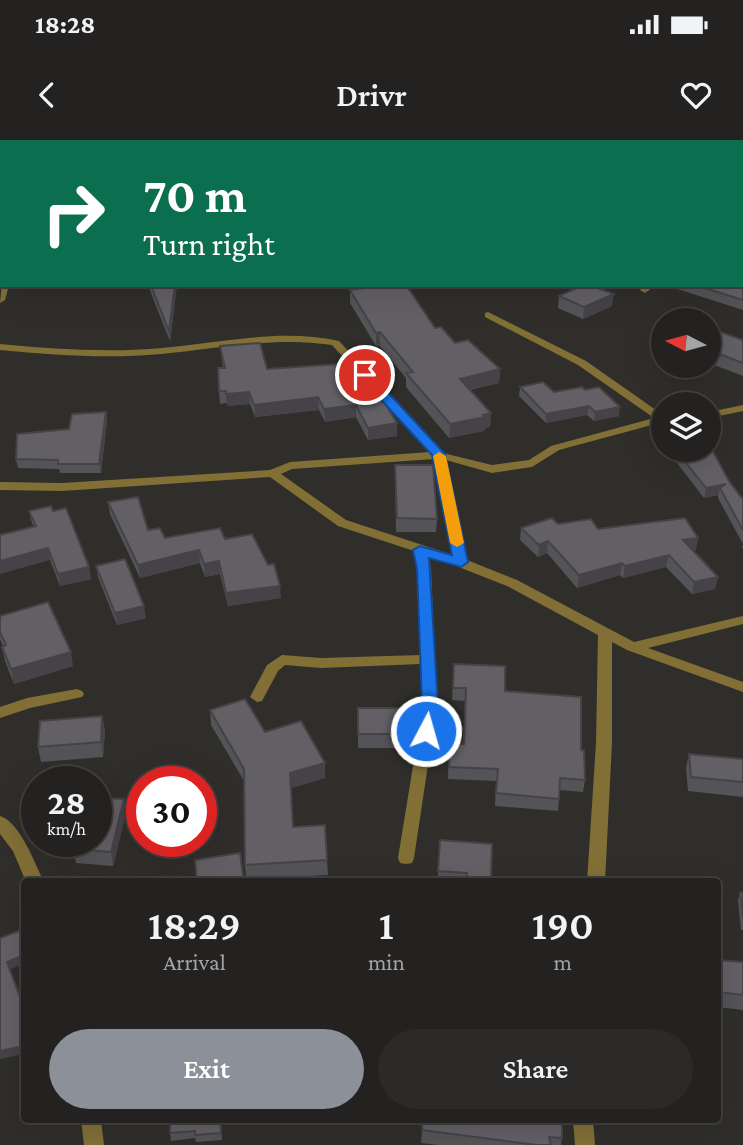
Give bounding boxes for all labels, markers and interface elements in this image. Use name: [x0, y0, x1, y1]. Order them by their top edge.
text: 18:28: [35, 10, 95, 39]
icon: back: [28, 76, 66, 114]
icon: heart: [677, 76, 715, 114]
text: Drivr: [336, 77, 407, 113]
icon: right: [28, 168, 119, 259]
text: 70 m: [143, 168, 247, 223]
text: Turn right: [143, 226, 275, 262]
north arrow: [651, 308, 721, 378]
map controls: [651, 308, 721, 462]
pin: [335, 345, 395, 405]
icon: arrive: [346, 356, 384, 394]
button: layers: [651, 392, 721, 462]
position arrow: [389, 694, 463, 768]
speed limit sign: 30: [126, 766, 217, 857]
text: 28: [47, 783, 86, 822]
text: km/h: [47, 819, 86, 839]
text: 18:29: [148, 901, 241, 948]
text: 1: [379, 901, 394, 948]
text: 190: [532, 901, 594, 948]
text: Arrival: [163, 949, 226, 975]
text: min: [368, 949, 405, 975]
text: m: [554, 949, 572, 975]
button: Exit: [49, 1029, 364, 1109]
button: Share: [378, 1029, 693, 1109]

